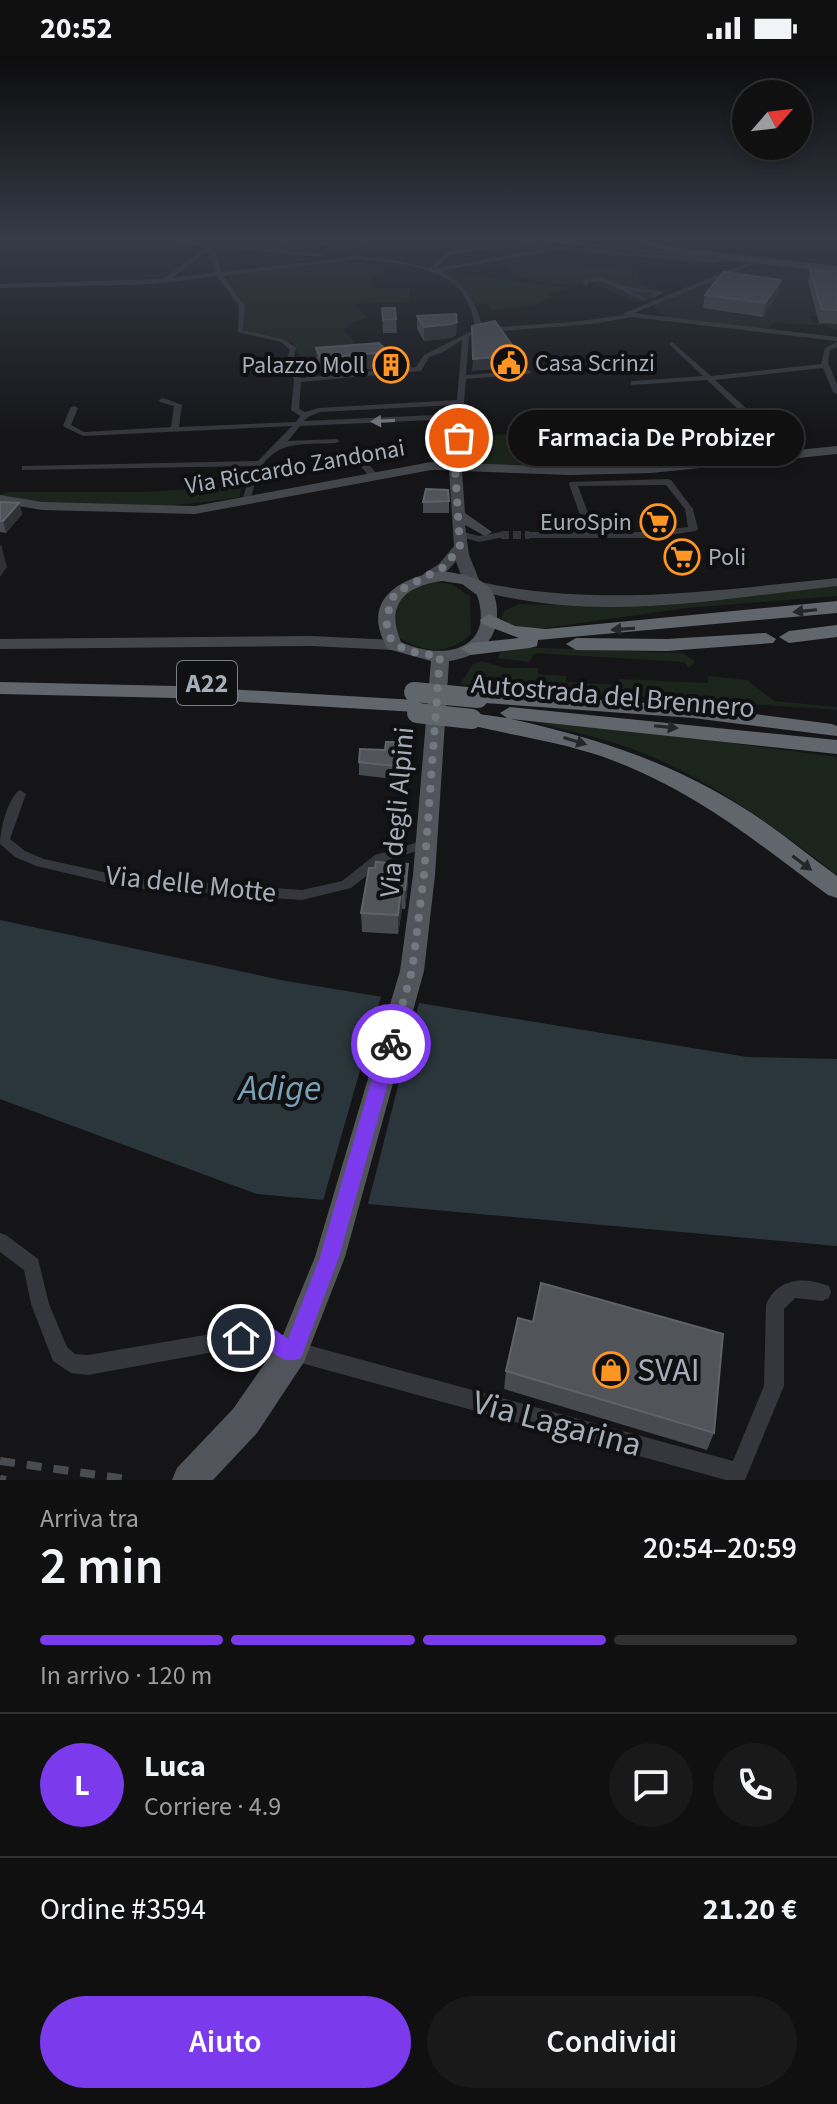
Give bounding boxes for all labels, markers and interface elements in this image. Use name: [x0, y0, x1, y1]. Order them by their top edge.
text: 20:52: [40, 7, 112, 50]
north arrow: [732, 80, 812, 160]
map controls: [732, 80, 812, 160]
public building icon: Casa Scrinzi: [490, 344, 528, 382]
building icon: Palazzo Moll: [372, 346, 410, 384]
place label: Casa Scrinzi: [535, 346, 655, 381]
place label: Palazzo Moll: [241, 348, 365, 383]
pin: [425, 404, 493, 472]
callout: Farmacia De Probizer: [507, 410, 803, 466]
one-way arrow: [370, 415, 395, 428]
icon: bag: [437, 416, 481, 460]
text: Farmacia De Probizer: [537, 419, 775, 456]
street label: Via Riccardo Zandonai: [182, 430, 408, 504]
supermarket icon: EuroSpin: [639, 503, 677, 541]
place label: EuroSpin: [540, 505, 632, 540]
supermarket icon: Poli: [663, 538, 701, 576]
place label: Poli: [708, 540, 746, 575]
one-way arrow: [792, 604, 817, 617]
one-way arrow: [610, 623, 635, 636]
road number: A22: [177, 661, 237, 705]
street label: Autostrada del Brennero: [469, 664, 757, 728]
one-way arrow: [654, 721, 679, 734]
street label: Via degli Alpini: [370, 725, 424, 899]
one-way arrow: [564, 735, 588, 748]
street label: Via delle Motte: [104, 855, 278, 913]
one-way arrow: [792, 855, 812, 871]
courier: [351, 1004, 431, 1084]
icon: bike: [369, 1022, 413, 1066]
water label: Adige: [237, 1063, 321, 1114]
pin: [207, 1304, 275, 1372]
icon: home: [219, 1316, 263, 1360]
place label: SVAI: [637, 1346, 700, 1395]
shop icon: SVAI: [592, 1351, 630, 1389]
street label: Via Lagarina: [467, 1378, 647, 1470]
text: Arriva tra: [40, 1500, 139, 1537]
text: 20:54–20:59: [643, 1527, 797, 1570]
text: 2 min: [40, 1530, 164, 1604]
text: In arrivo · 120 m: [40, 1657, 212, 1694]
button: chat: [609, 1743, 693, 1827]
button: phone: [713, 1743, 797, 1827]
text: Luca: [144, 1745, 206, 1788]
text: L: [74, 1764, 90, 1807]
text: Corriere · 4.9: [144, 1788, 281, 1825]
text: Ordine #3594: [40, 1888, 206, 1931]
text: 21.20 €: [703, 1888, 797, 1931]
button: Aiuto: [40, 1996, 411, 2088]
button: Condividi: [427, 1996, 797, 2088]

